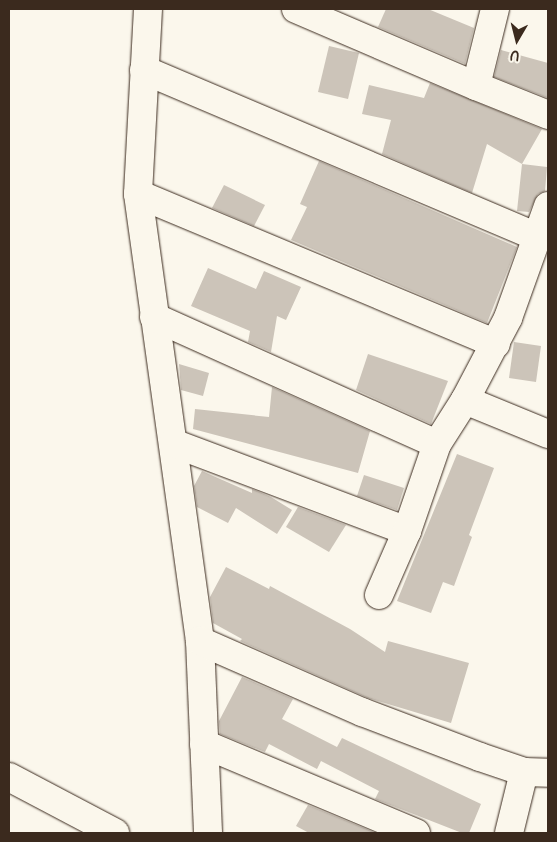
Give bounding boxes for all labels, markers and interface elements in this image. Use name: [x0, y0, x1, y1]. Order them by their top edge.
north arrow: [492, 15, 542, 65]
text: U: [509, 46, 521, 64]

